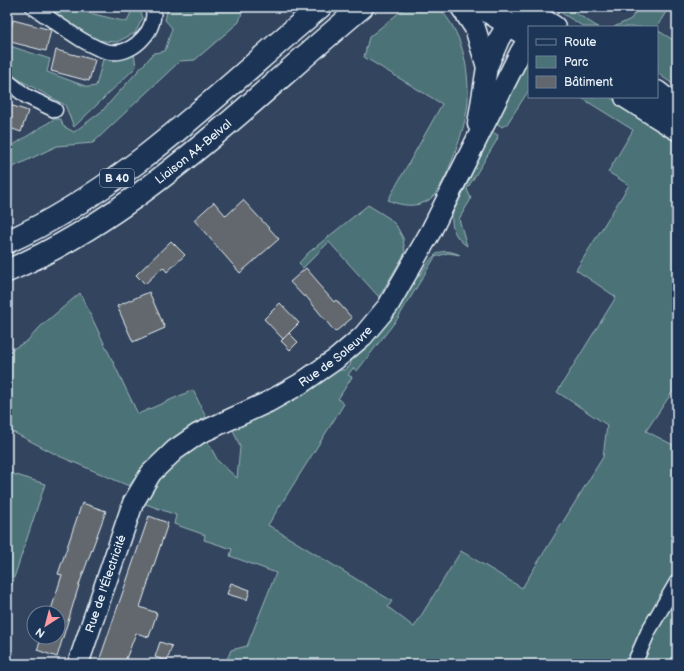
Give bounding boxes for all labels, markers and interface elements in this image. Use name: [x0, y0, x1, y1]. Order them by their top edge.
legend: [528, 26, 658, 98]
text: Route: [564, 35, 596, 50]
text: Parc: [564, 55, 588, 70]
text: Bâtiment: [564, 75, 613, 90]
street label: Liaison A4-Belval: [152, 117, 235, 188]
road number: B 40: [100, 169, 134, 187]
street label: Rue de Soleuvre: [296, 323, 376, 391]
street label: Rue de l'Électricité: [82, 533, 130, 635]
north arrow: [26, 605, 66, 645]
text: N: [33, 625, 48, 640]

